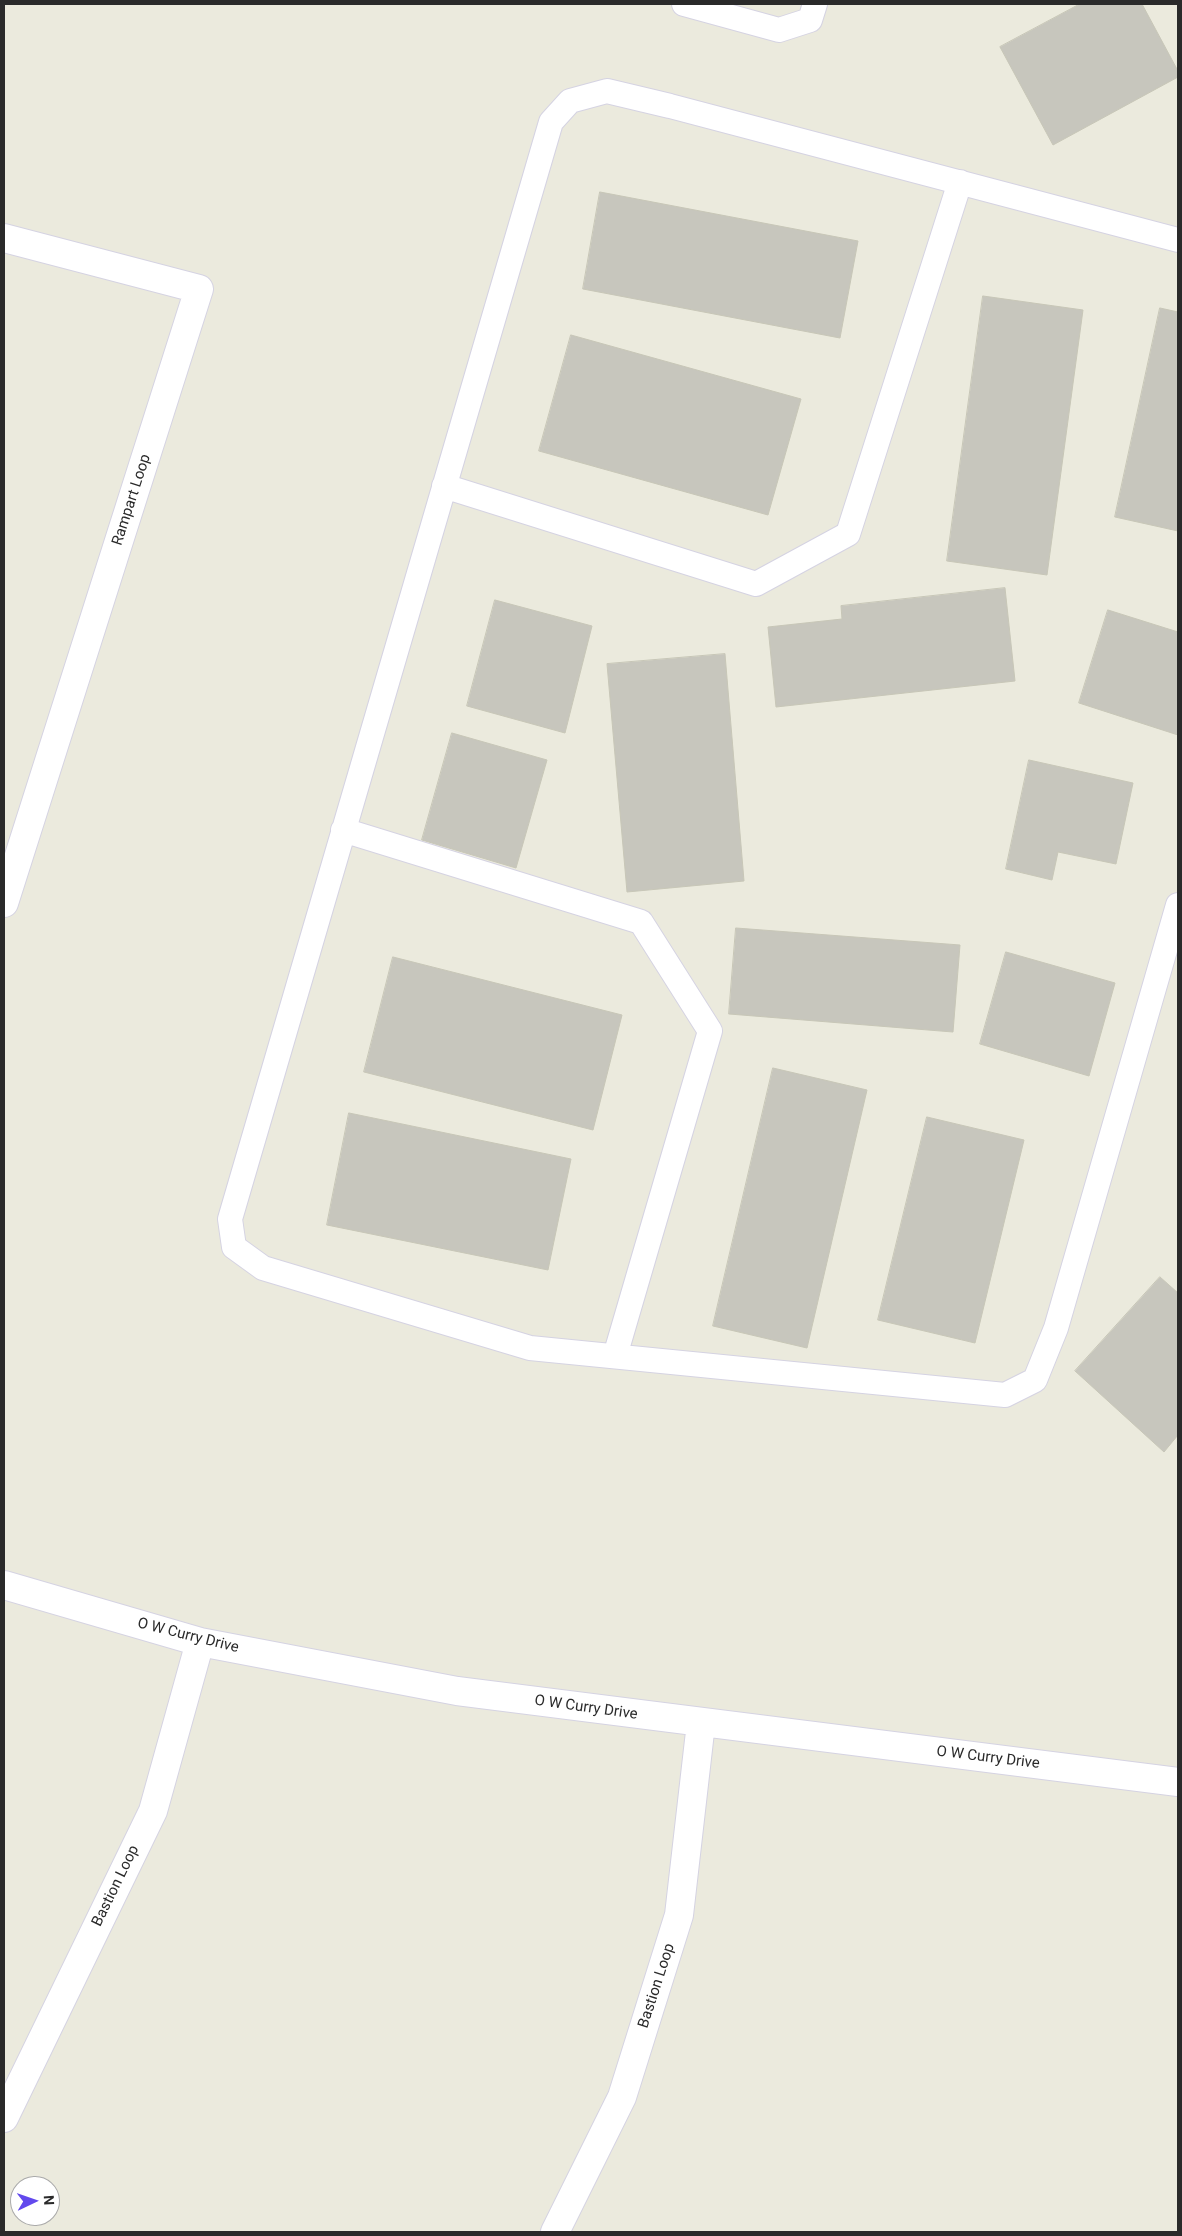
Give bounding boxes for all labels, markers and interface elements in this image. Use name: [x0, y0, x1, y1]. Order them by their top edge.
street label: Rampart Loop: [109, 452, 155, 548]
street label: O W Curry Drive: [135, 1615, 241, 1657]
street label: O W Curry Drive: [533, 1692, 639, 1724]
street label: O W Curry Drive: [935, 1743, 1041, 1773]
street label: Bastion Loop: [89, 1843, 143, 1929]
street label: Bastion Loop: [635, 1941, 679, 2031]
north arrow: [10, 2176, 60, 2226]
text: N: [41, 2195, 57, 2206]

